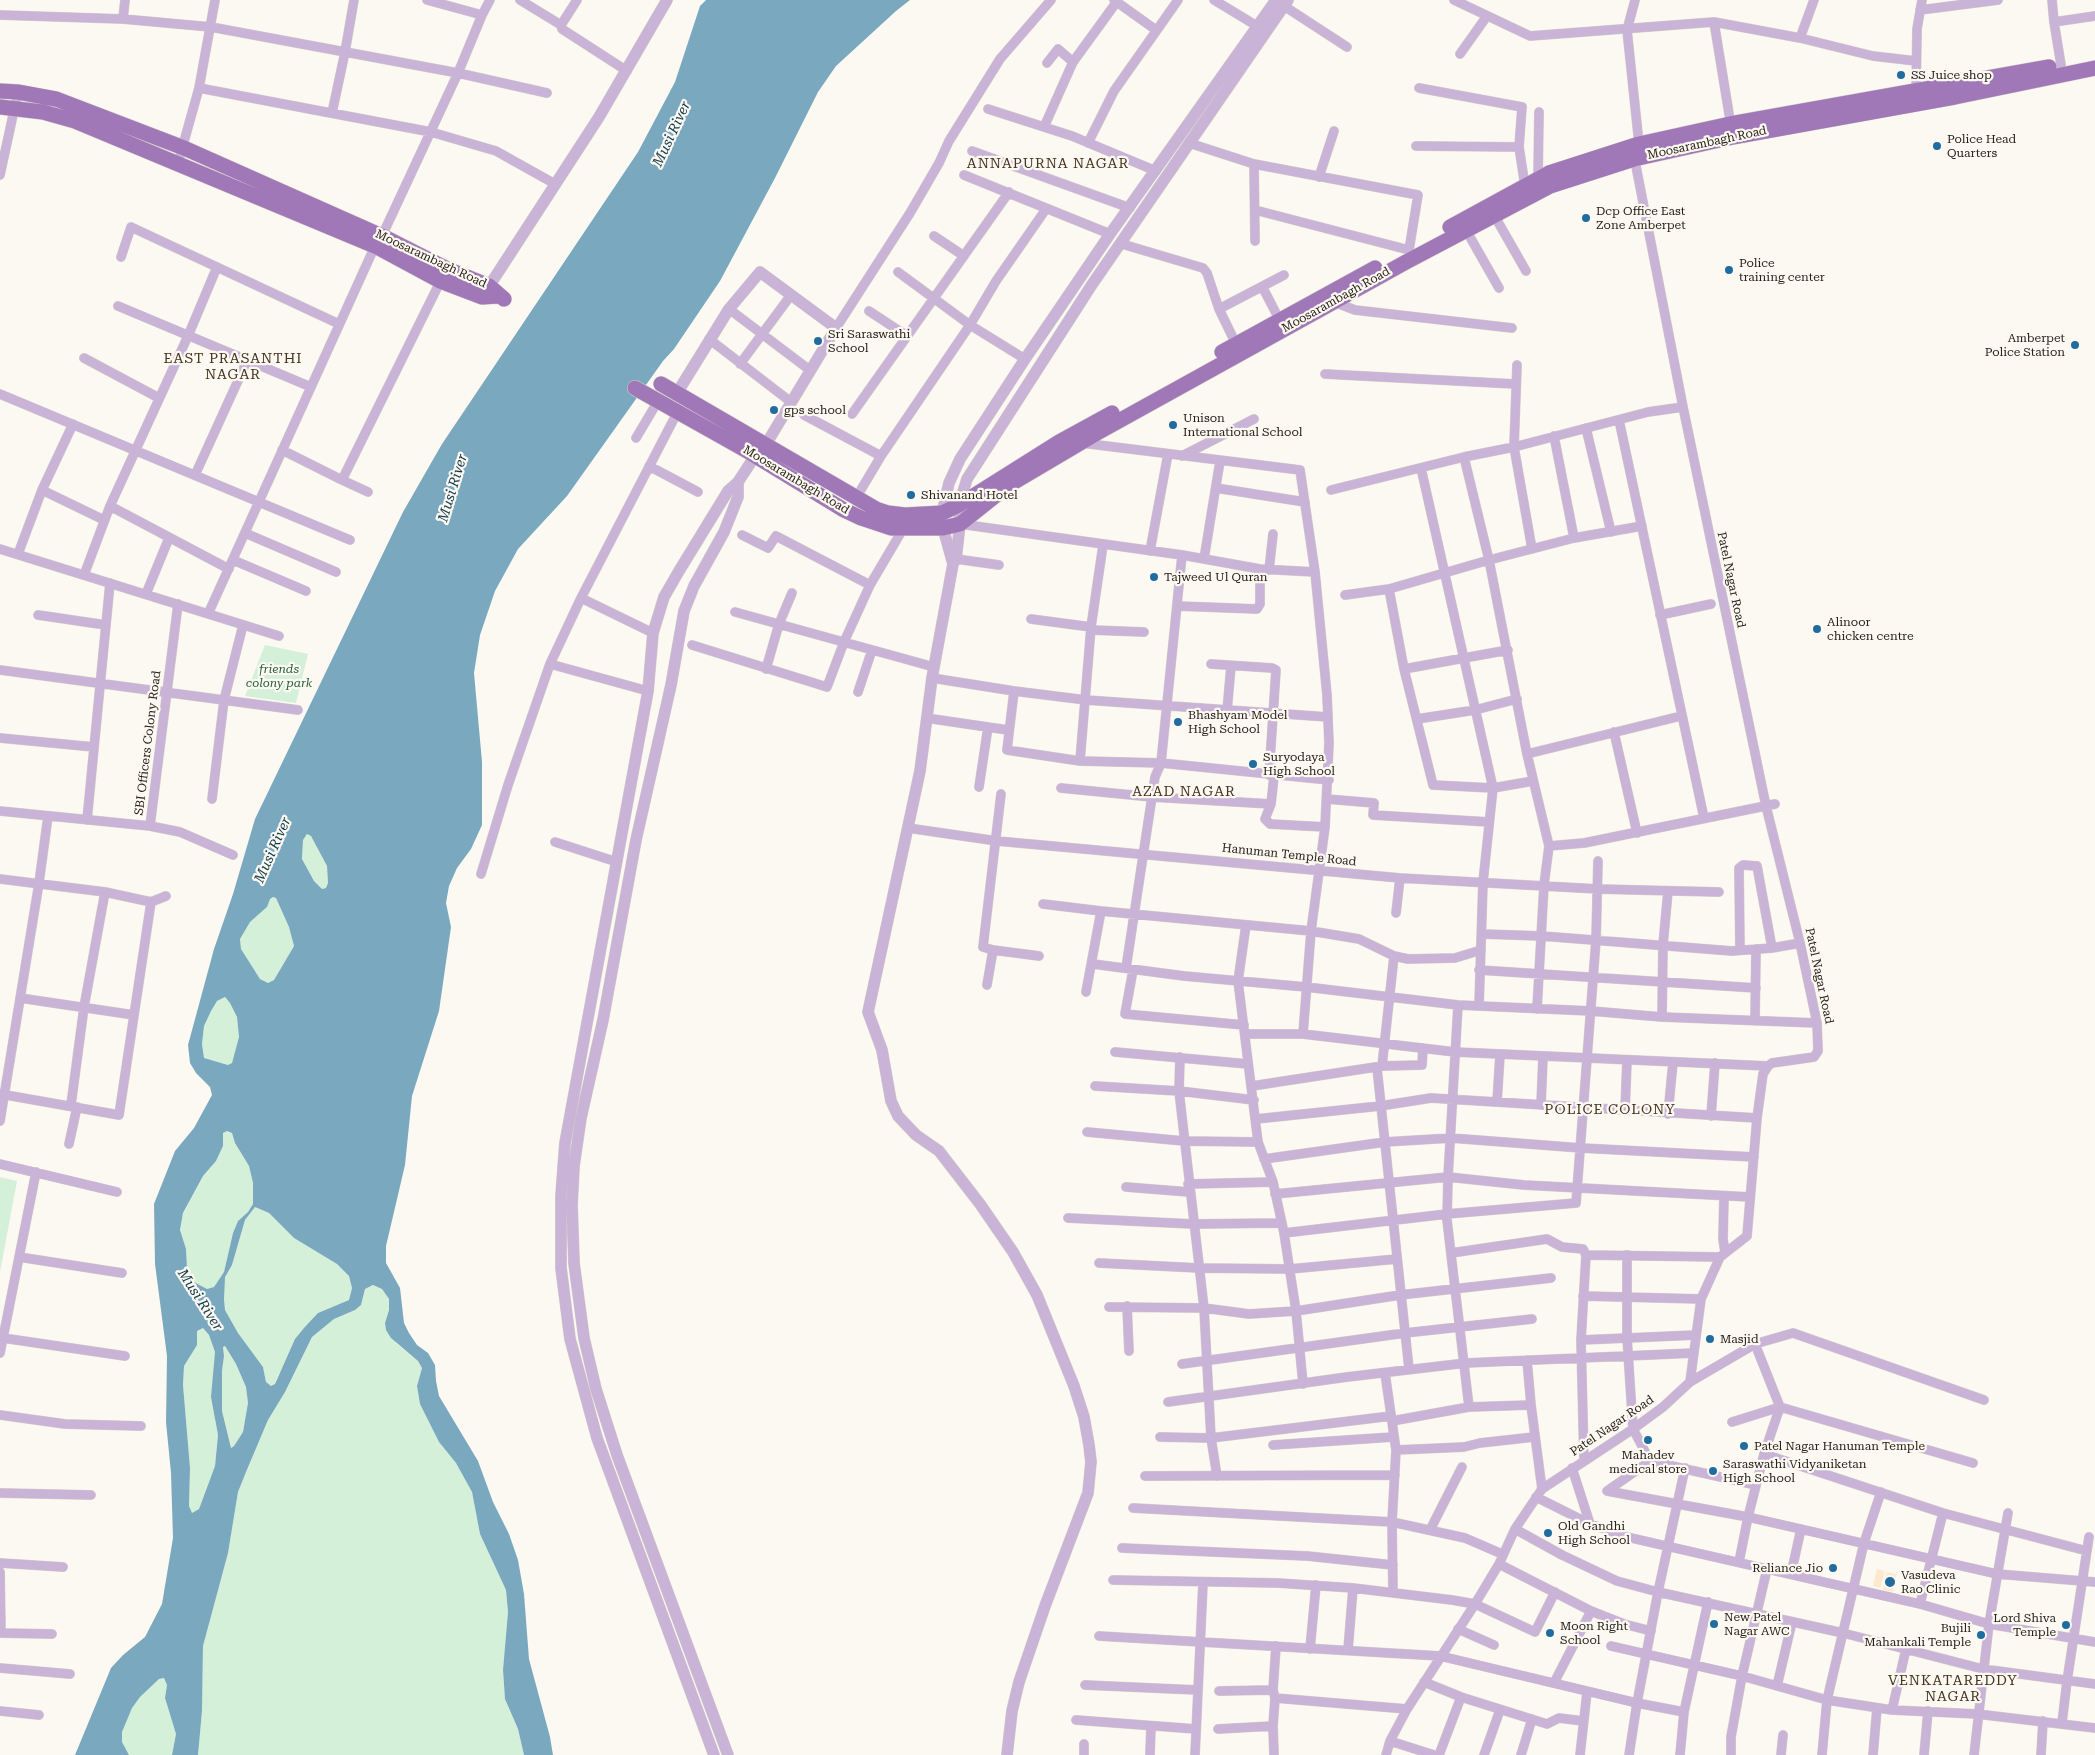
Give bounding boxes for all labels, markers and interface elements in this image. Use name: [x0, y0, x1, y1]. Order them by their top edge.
place label: SS Juice shop: [1911, 68, 1992, 82]
marker: SS Juice shop: [1895, 69, 1907, 81]
water label: Musi River: [650, 99, 694, 169]
street label: Moosarambagh Road: [1646, 123, 1768, 163]
place label: Police Head Quarters: [1947, 132, 2016, 160]
marker: Police Head Quarters: [1931, 140, 1943, 152]
district label: ANNAPURNA NAGAR: [965, 156, 1131, 172]
place label: Dcp Office East Zone Amberpet: [1596, 204, 1686, 232]
marker: Dcp Office East Zone Amberpet: [1580, 212, 1592, 224]
street label: Moosarambagh Road: [373, 227, 489, 291]
place label: Police training center: [1739, 256, 1825, 284]
street label: Moosarambagh Road: [1279, 264, 1393, 336]
marker: Police training center: [1723, 264, 1735, 276]
place label: Sri Saraswathi School: [828, 327, 910, 355]
place label: Amberpet Police Station: [1985, 331, 2065, 359]
marker: Sri Saraswathi School: [812, 335, 824, 347]
marker: Amberpet Police Station: [2069, 339, 2081, 351]
district label: EAST PRASANTHI NAGAR: [162, 351, 304, 384]
place label: gps school: [784, 403, 846, 417]
marker: gps school: [768, 404, 780, 416]
place label: Unison International School: [1183, 411, 1302, 439]
marker: Unison International School: [1167, 419, 1179, 431]
street label: Moosarambagh Road: [740, 443, 852, 517]
water label: Musi River: [435, 452, 471, 524]
place label: Shivanand Hotel: [921, 488, 1018, 502]
marker: Shivanand Hotel: [905, 489, 917, 501]
street label: Patel Nagar Road: [1714, 531, 1748, 629]
place label: Tajweed Ul Quran: [1164, 570, 1268, 584]
marker: Tajweed Ul Quran: [1148, 571, 1160, 583]
place label: Alinoor chicken centre: [1827, 615, 1914, 643]
marker: Alinoor chicken centre: [1811, 623, 1823, 635]
park label: friends colony park: [246, 662, 312, 690]
street label: SBI Officers Colony Road: [132, 670, 164, 816]
place label: Bhashyam Model High School: [1188, 708, 1288, 736]
marker: Bhashyam Model High School: [1172, 716, 1184, 728]
place label: Suryodaya High School: [1263, 750, 1335, 778]
marker: Suryodaya High School: [1247, 758, 1259, 770]
district label: AZAD NAGAR: [1131, 784, 1237, 800]
water label: Musi River: [251, 815, 295, 885]
street label: Hanuman Temple Road: [1221, 841, 1357, 869]
street label: Patel Nagar Road: [1802, 927, 1836, 1025]
district label: POLICE COLONY: [1543, 1102, 1677, 1118]
water label: Musi River: [174, 1266, 226, 1334]
place label: Masjid: [1720, 1332, 1759, 1346]
marker: Masjid: [1704, 1333, 1716, 1345]
street label: Patel Nagar Road: [1567, 1393, 1657, 1459]
marker: Mahadev medical store: [1642, 1434, 1654, 1446]
place label: Patel Nagar Hanuman Temple: [1754, 1439, 1925, 1453]
marker: Patel Nagar Hanuman Temple: [1738, 1440, 1750, 1452]
place label: Mahadev medical store: [1609, 1448, 1687, 1476]
place label: Saraswathi Vidyaniketan High School: [1723, 1457, 1867, 1485]
marker: Saraswathi Vidyaniketan High School: [1707, 1465, 1719, 1477]
place label: Old Gandhi High School: [1558, 1519, 1630, 1547]
marker: Old Gandhi High School: [1542, 1527, 1554, 1539]
place label: Reliance Jio: [1752, 1561, 1823, 1575]
marker: Reliance Jio: [1827, 1562, 1839, 1574]
place label: Vasudeva Rao Clinic: [1901, 1568, 1960, 1596]
marker: Vasudeva Rao Clinic: [1883, 1575, 1897, 1589]
place label: New Patel Nagar AWC: [1724, 1610, 1790, 1638]
place label: Lord Shiva Temple: [1993, 1611, 2056, 1639]
marker: New Patel Nagar AWC: [1708, 1618, 1720, 1630]
place label: Moon Right School: [1560, 1619, 1628, 1647]
marker: Lord Shiva Temple: [2060, 1619, 2072, 1631]
place label: Bujili Mahankali Temple: [1864, 1621, 1971, 1649]
marker: Moon Right School: [1544, 1627, 1556, 1639]
marker: Bujili Mahankali Temple: [1975, 1629, 1987, 1641]
district label: VENKATAREDDY NAGAR: [1887, 1673, 2019, 1705]

